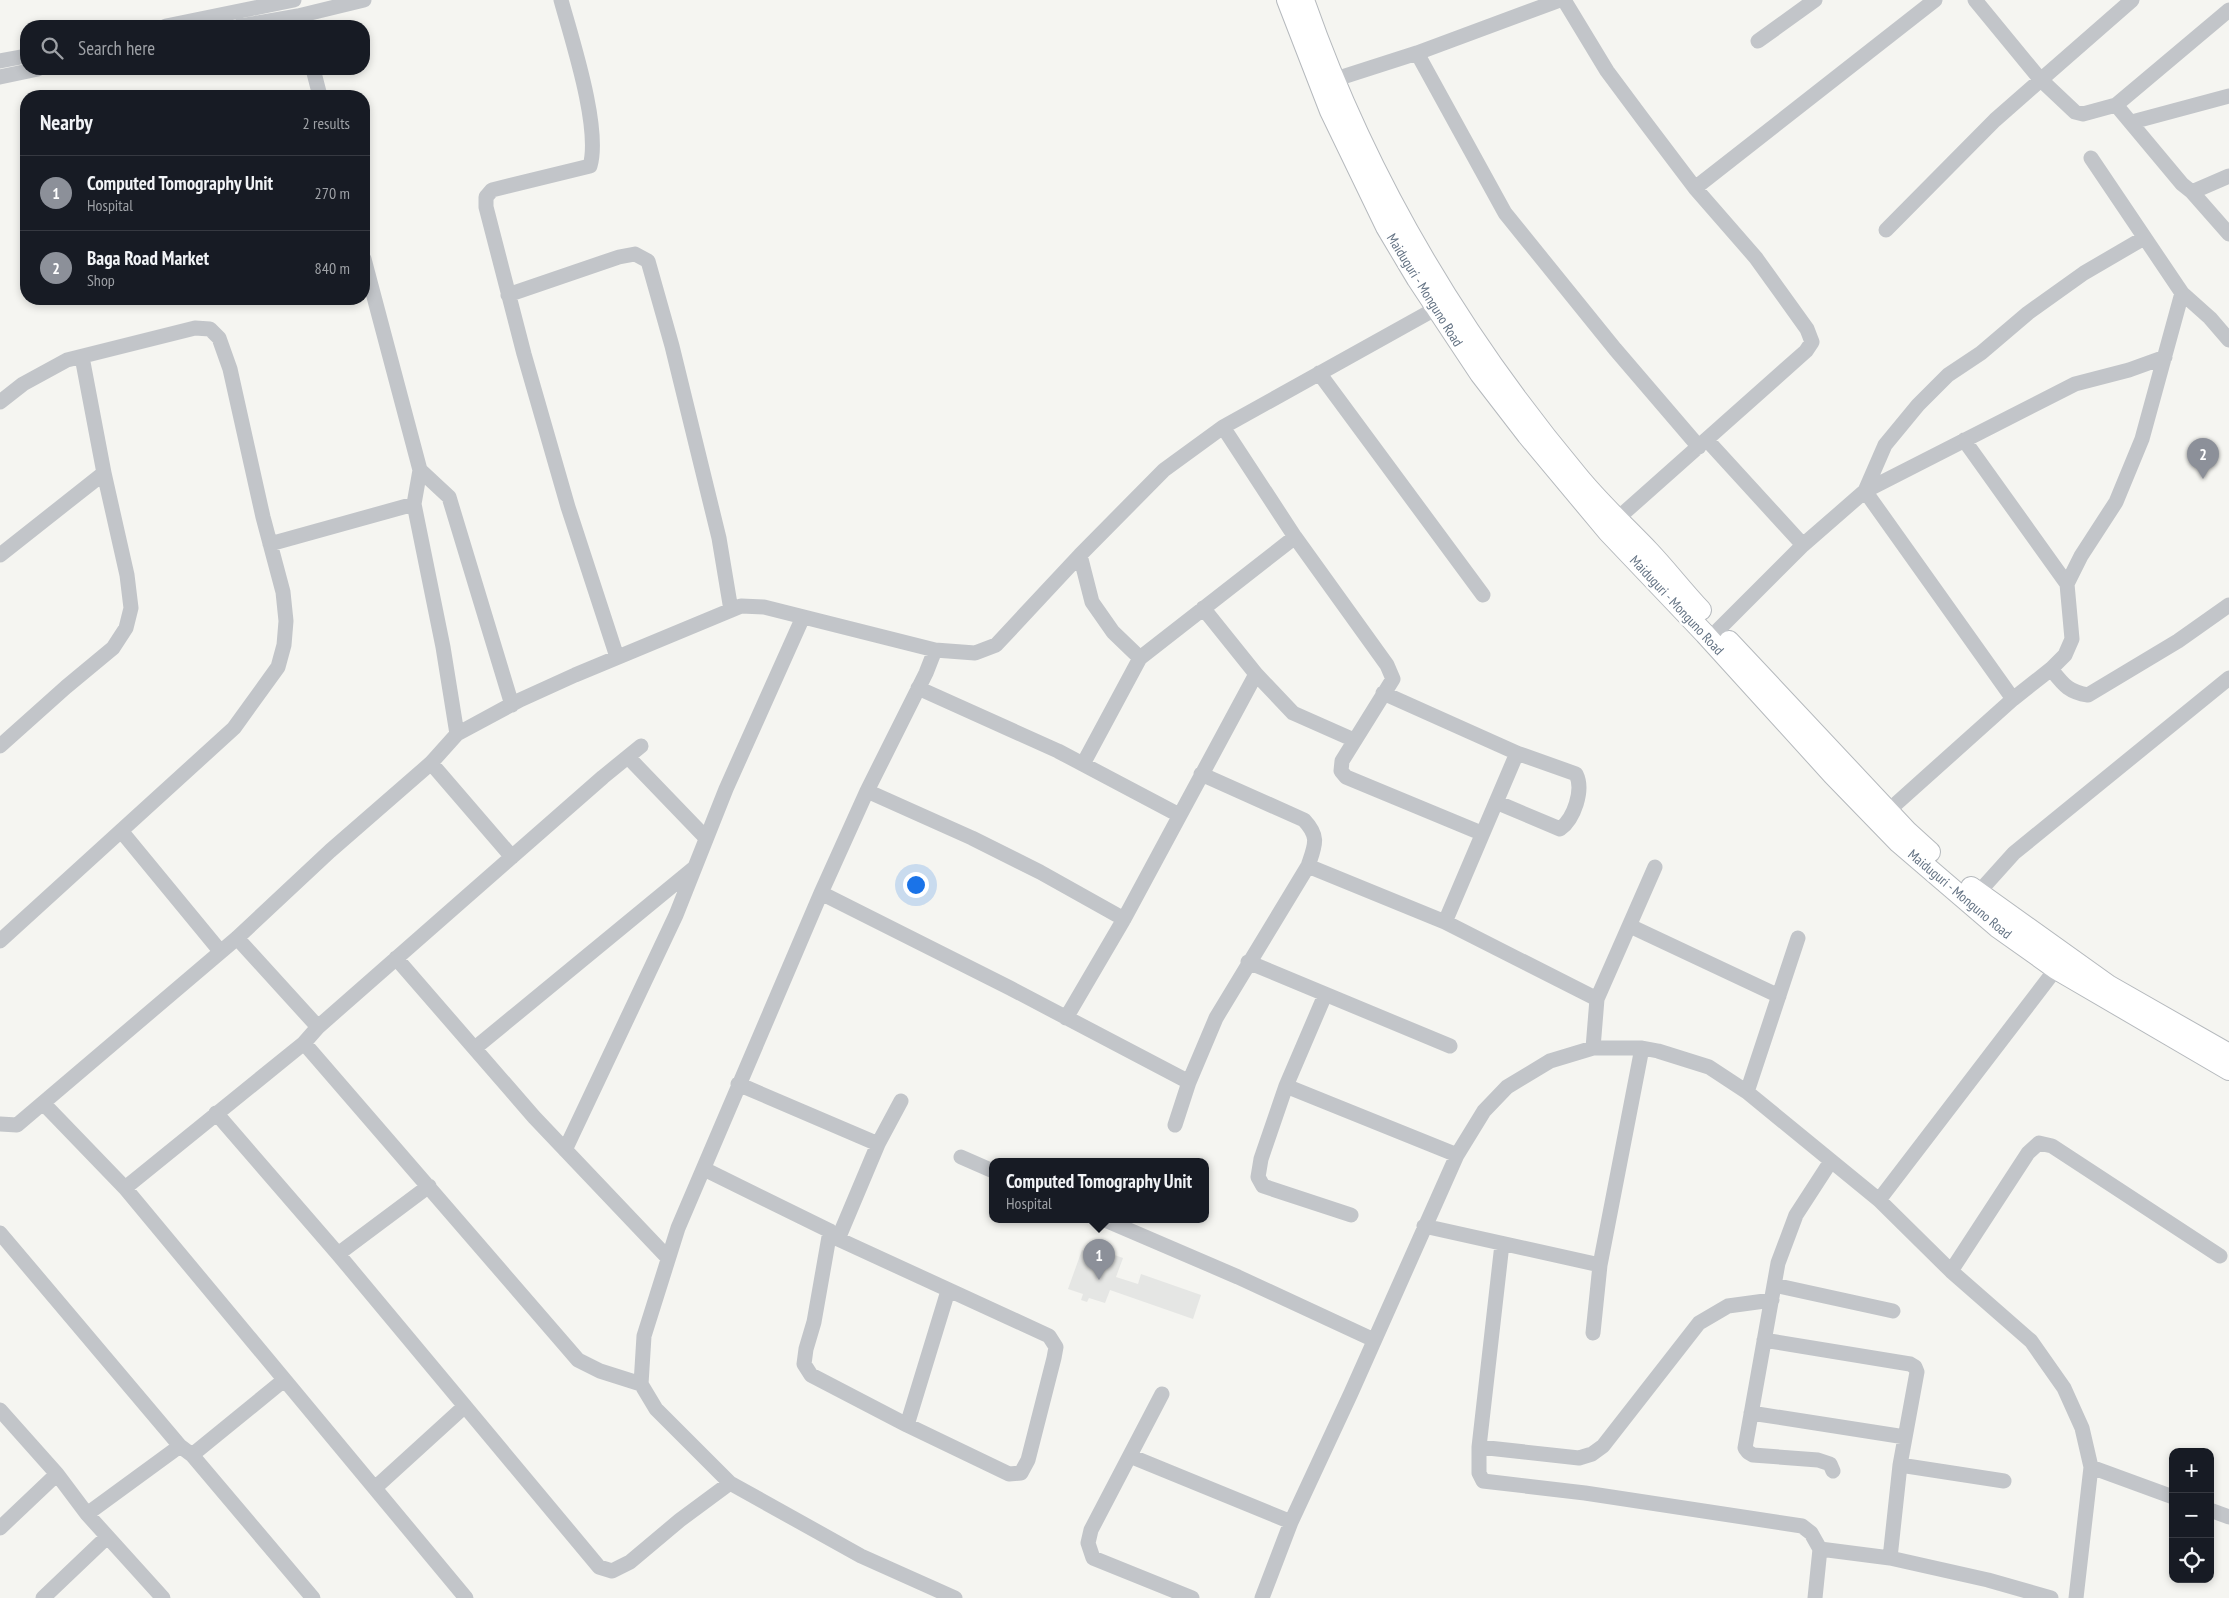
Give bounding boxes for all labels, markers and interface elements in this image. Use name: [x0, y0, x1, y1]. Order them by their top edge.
search box: [20, 20, 370, 75]
icon: search: [38, 34, 66, 62]
text: Search here: [78, 36, 155, 60]
text: Nearby: [40, 109, 93, 136]
text: 2 results: [303, 113, 350, 133]
text: Computed Tomography Unit: [87, 171, 273, 195]
text: 1: [52, 183, 60, 203]
text: 270 m: [315, 183, 350, 203]
text: Hospital: [87, 195, 133, 215]
street label: Maiduguri - Monguno Road: [1383, 230, 1467, 350]
text: Baga Road Market: [87, 246, 209, 270]
text: 2: [52, 258, 60, 278]
text: 840 m: [315, 258, 350, 278]
text: Shop: [87, 270, 115, 290]
pin: 2: [2187, 438, 2219, 479]
street label: Maiduguri - Monguno Road: [1626, 551, 1728, 659]
street label: Maiduguri - Monguno Road: [1904, 845, 2016, 943]
your location: [903, 872, 929, 898]
popup: [989, 1158, 1209, 1223]
text: Computed Tomography Unit: [1006, 1169, 1192, 1193]
text: Hospital: [1006, 1193, 1052, 1213]
pin: 1: [1083, 1239, 1115, 1280]
map controls: [2169, 1448, 2214, 1583]
button: +: [2169, 1448, 2214, 1493]
button: −: [2169, 1493, 2214, 1538]
button: locate: [2169, 1538, 2214, 1583]

